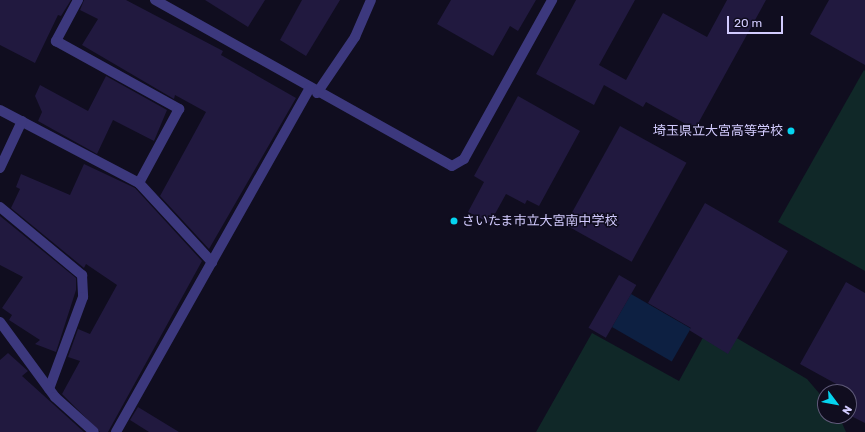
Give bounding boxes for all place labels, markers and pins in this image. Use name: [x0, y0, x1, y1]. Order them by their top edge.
place label: 埼玉県立大宮高等学校: [653, 123, 783, 139]
marker: 埼玉県立大宮高等学校: [786, 126, 796, 136]
place label: さいたま市立大宮南中学校: [462, 213, 618, 229]
marker: さいたま市立大宮南中学校: [449, 216, 459, 226]

